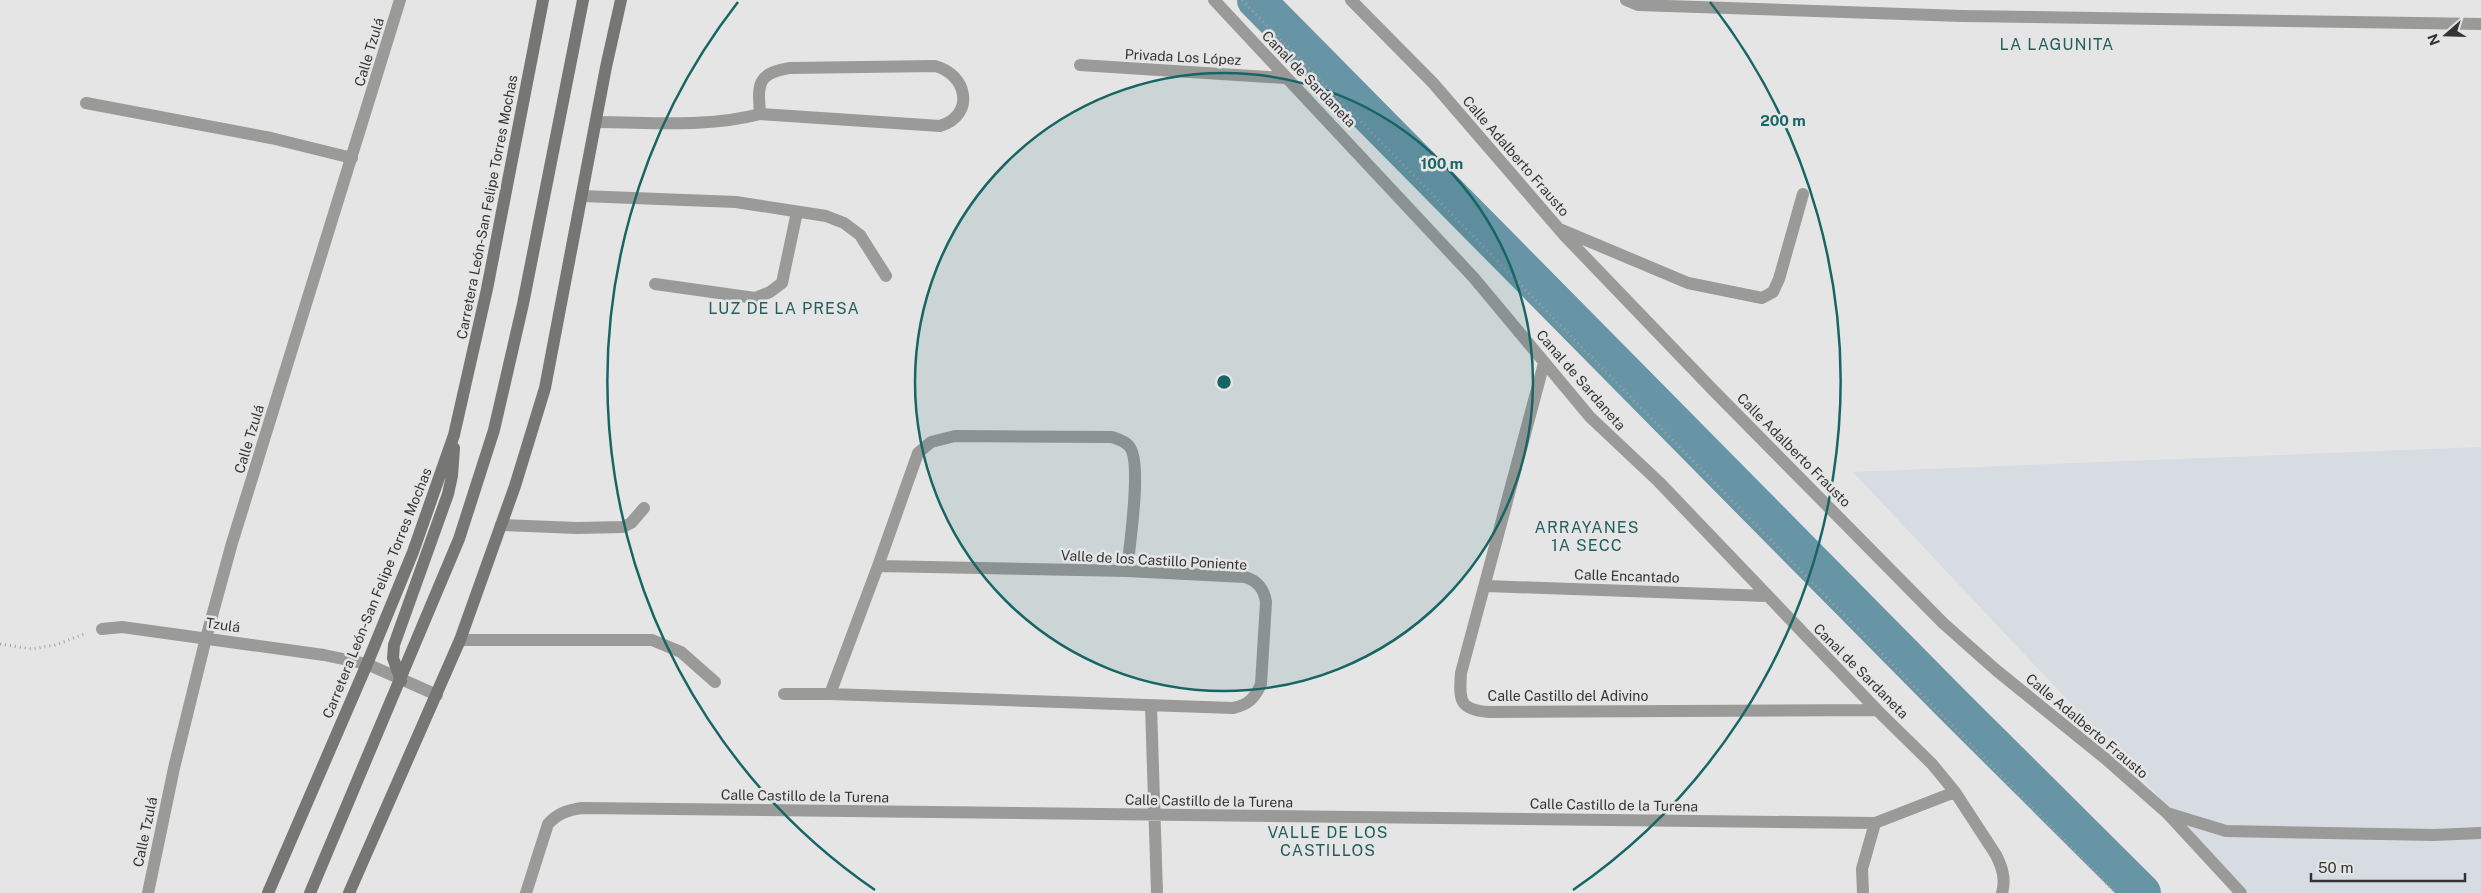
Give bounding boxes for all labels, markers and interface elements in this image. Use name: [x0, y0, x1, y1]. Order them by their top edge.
north arrow: [2421, 10, 2471, 60]
street label: Calle Tzulá: [351, 16, 387, 88]
street label: Canal de Sardaneta: [1259, 28, 1359, 130]
text: N: [2424, 32, 2443, 47]
district label: LA LAGUNITA: [2000, 35, 2114, 54]
street label: Privada Los López: [1124, 46, 1242, 68]
street label: Carretera León-San Felipe Torres Mochas: [453, 74, 521, 340]
street label: Calle Adalberto Frausto: [1459, 93, 1573, 219]
text: 200 m: [1760, 112, 1806, 129]
text: 100 m: [1421, 155, 1463, 172]
district label: LUZ DE LA PRESA: [708, 299, 860, 318]
street label: Canal de Sardaneta: [1533, 327, 1629, 433]
centre of rings: [1215, 373, 1233, 391]
street label: Calle Adalberto Frausto: [1734, 390, 1854, 510]
street label: Calle Tzulá: [231, 403, 267, 475]
street label: Carretera León-San Felipe Torres Mochas: [319, 465, 435, 721]
district label: ARRAYANES 1A SECC: [1535, 518, 1639, 555]
street label: Valle de los Castillo Poniente: [1060, 547, 1248, 573]
street label: Calle Encantado: [1574, 566, 1680, 586]
street label: Tzulá: [205, 615, 241, 635]
street label: Canal de Sardaneta: [1810, 620, 1912, 722]
street label: Calle Adalberto Frausto: [2023, 670, 2151, 782]
street label: Calle Castillo del Adivino: [1488, 688, 1648, 704]
street label: Calle Castillo de la Turena: [721, 787, 889, 805]
street label: Calle Castillo de la Turena: [1125, 792, 1293, 810]
street label: Calle Tzulá: [130, 796, 160, 868]
street label: Calle Castillo de la Turena: [1530, 796, 1698, 814]
district label: VALLE DE LOS CASTILLOS: [1268, 823, 1388, 860]
scale bar: [2311, 850, 2465, 882]
text: 50 m: [2318, 859, 2353, 876]

